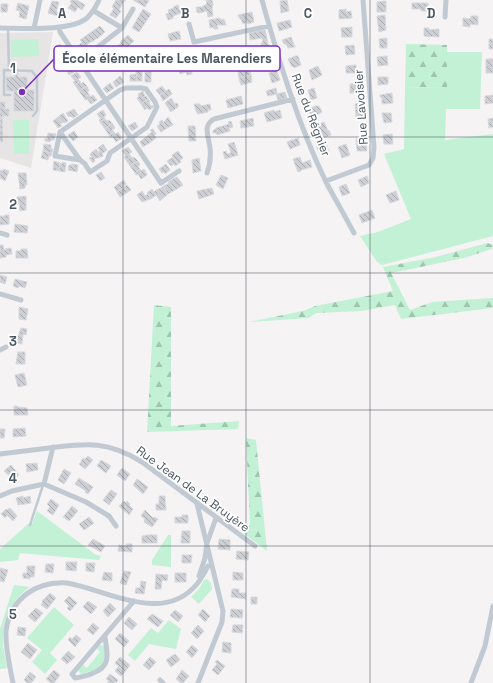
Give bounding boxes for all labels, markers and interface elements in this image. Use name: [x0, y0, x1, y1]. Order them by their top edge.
text: A: [58, 5, 67, 22]
text: B: [181, 5, 190, 22]
text: C: [304, 5, 312, 22]
text: D: [427, 5, 436, 22]
callout: École élémentaire Les Marendiers: [54, 46, 280, 71]
text: École élémentaire Les Marendiers: [62, 50, 272, 67]
text: 1: [10, 60, 16, 77]
street label: Rue Lavoisier: [350, 68, 372, 145]
street label: Rue du Régnier: [288, 71, 334, 159]
text: 2: [9, 196, 17, 213]
text: 3: [9, 333, 17, 350]
street label: Rue Jean de La Bruyère: [133, 442, 253, 536]
text: 4: [9, 470, 17, 487]
text: 5: [9, 606, 17, 623]

